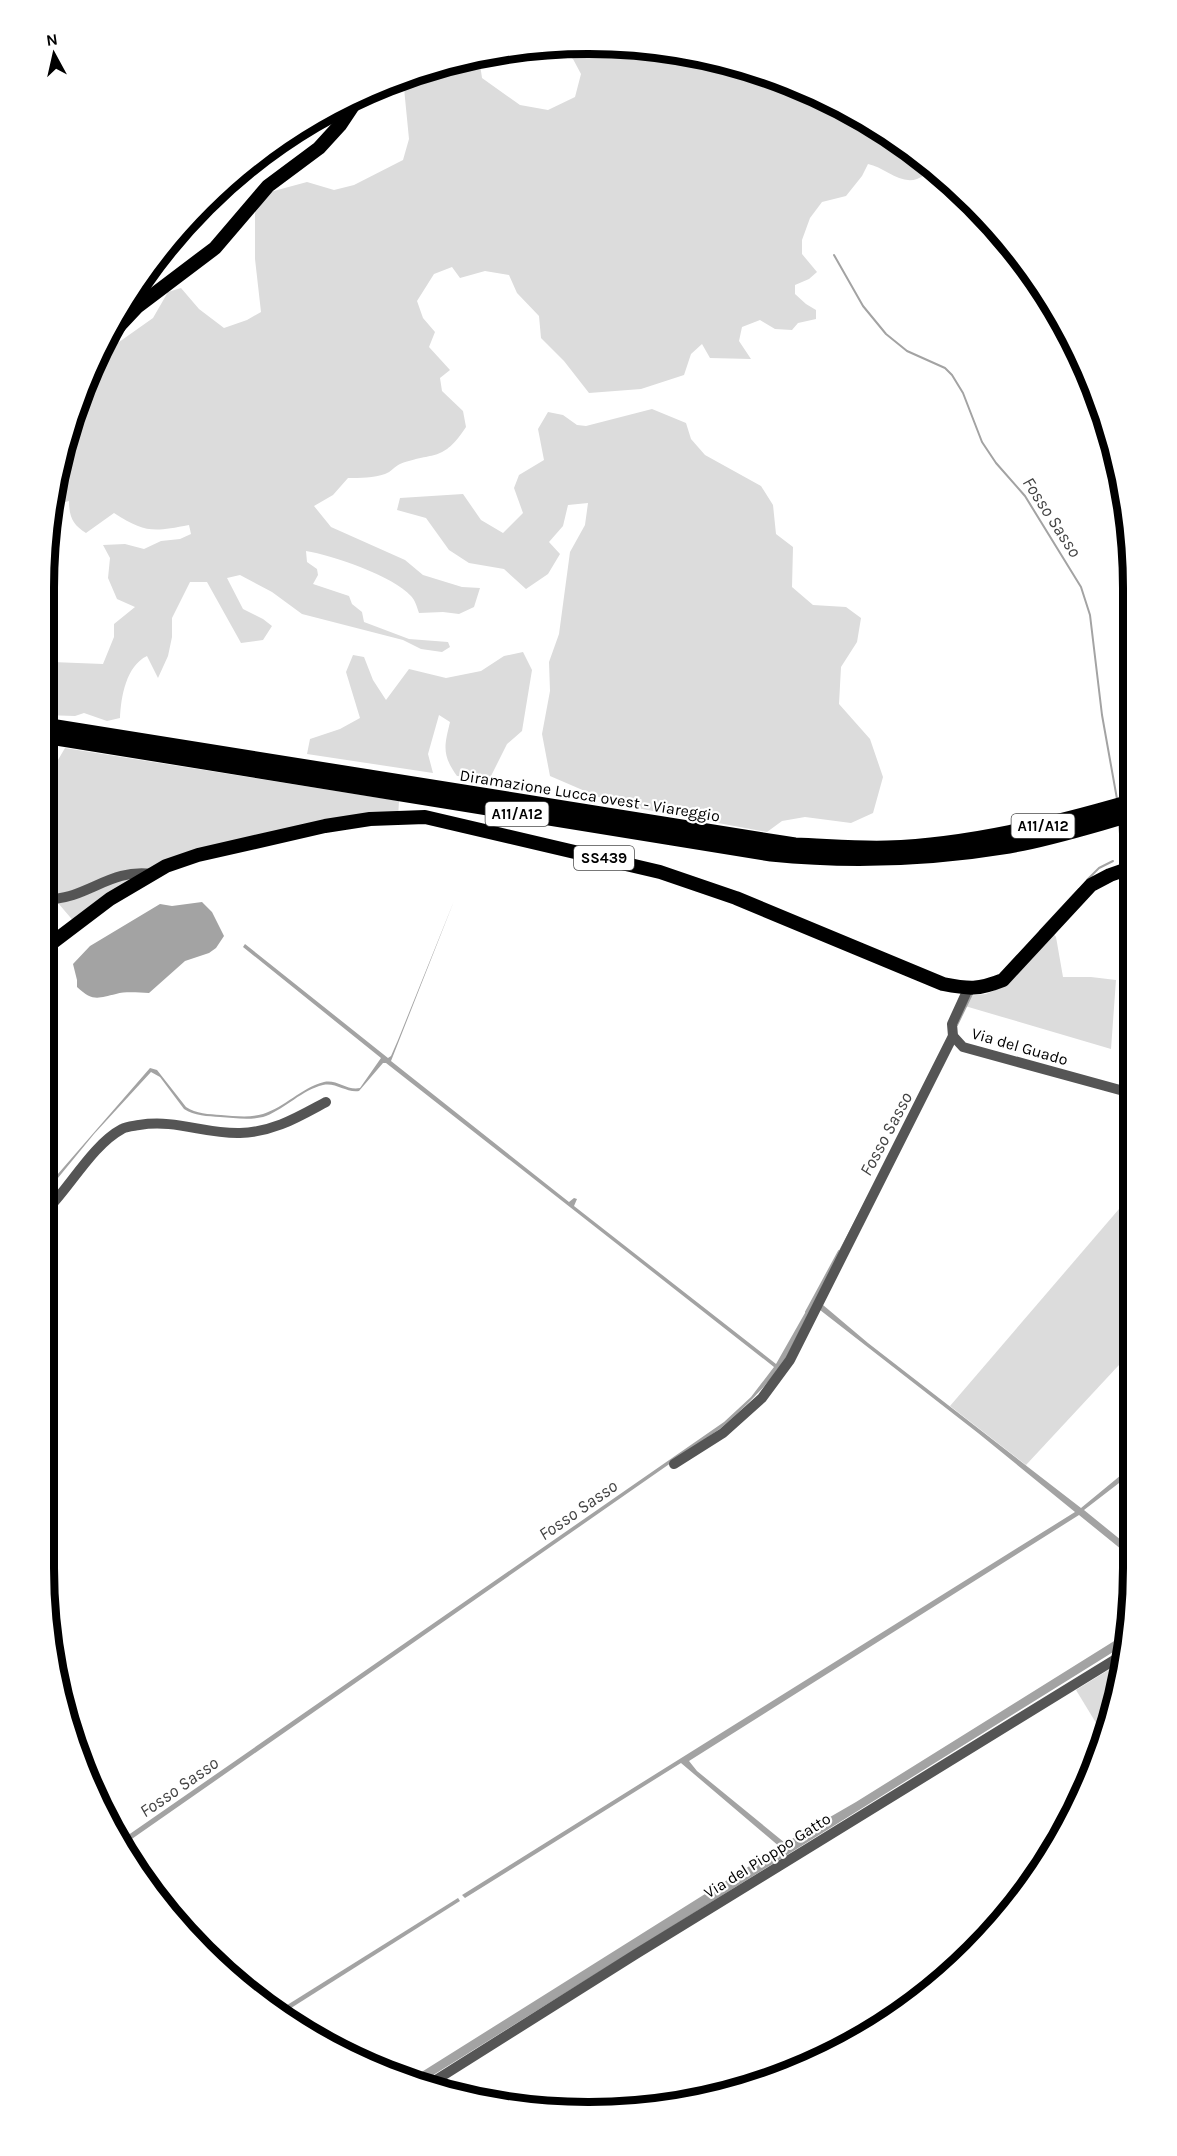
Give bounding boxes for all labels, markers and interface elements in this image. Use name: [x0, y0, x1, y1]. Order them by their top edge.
north arrow: [24, 24, 84, 84]
text: N: [45, 29, 59, 50]
water label: Fosso Sasso: [1018, 473, 1086, 561]
street label: Diramazione Lucca ovest - Viareggio: [458, 765, 722, 825]
road number: A11/A12: [486, 802, 548, 826]
road number: A11/A12: [1012, 814, 1074, 838]
road number: SS439: [574, 846, 634, 870]
street label: Via del Guado: [969, 1024, 1070, 1069]
water label: Fosso Sasso: [855, 1088, 917, 1179]
water label: Fosso Sasso: [534, 1475, 622, 1545]
water label: Fosso Sasso: [135, 1752, 223, 1822]
street label: Via del Pioppo Gatto: [700, 1809, 834, 1902]

